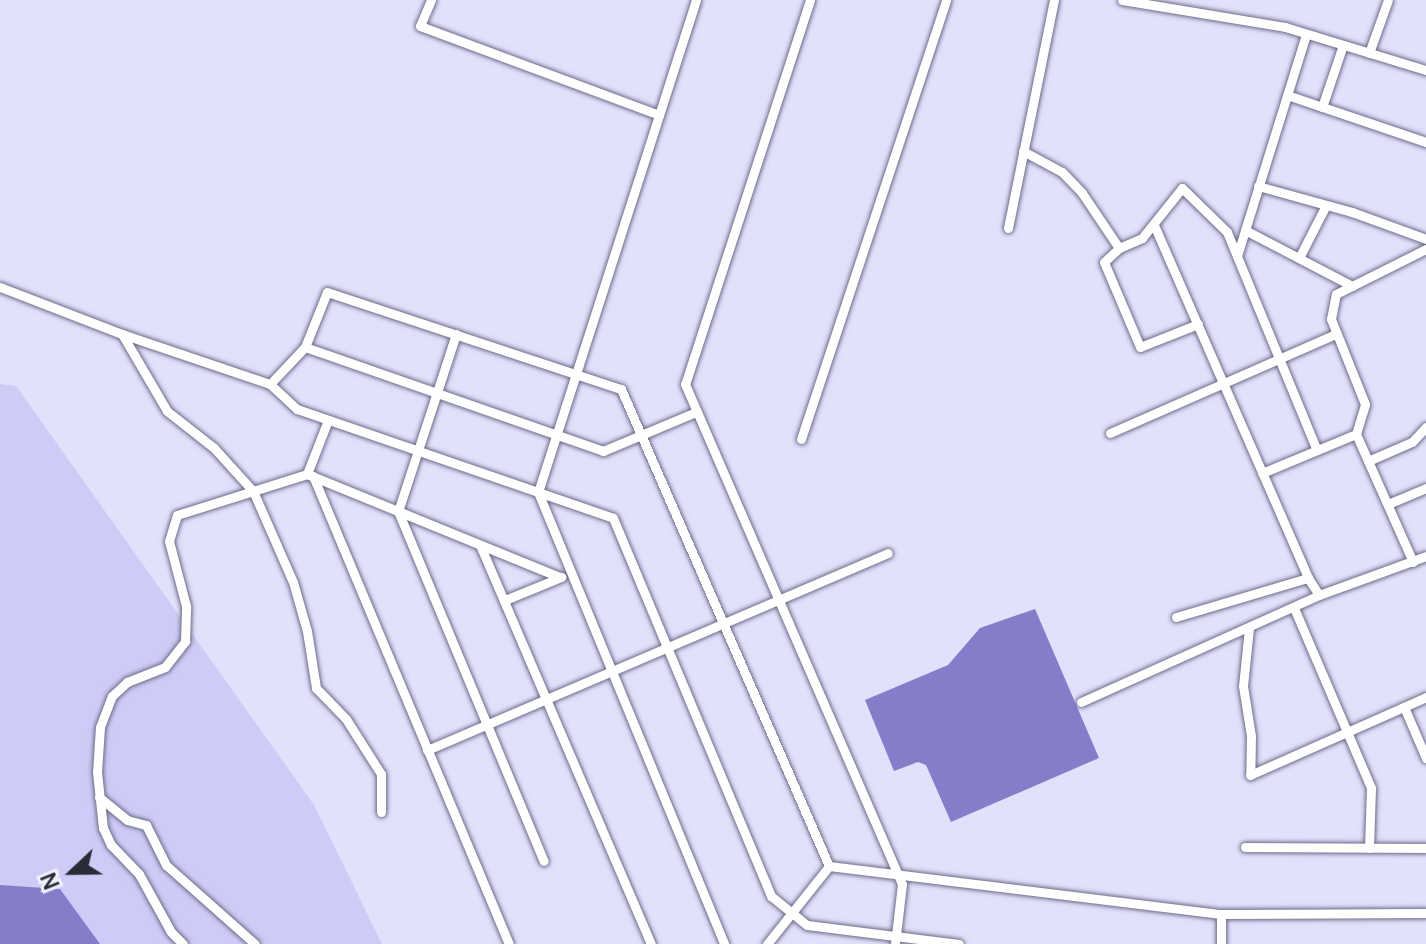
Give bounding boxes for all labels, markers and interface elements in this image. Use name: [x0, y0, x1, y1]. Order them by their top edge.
north arrow: [32, 832, 112, 912]
text: N: [33, 868, 67, 894]

